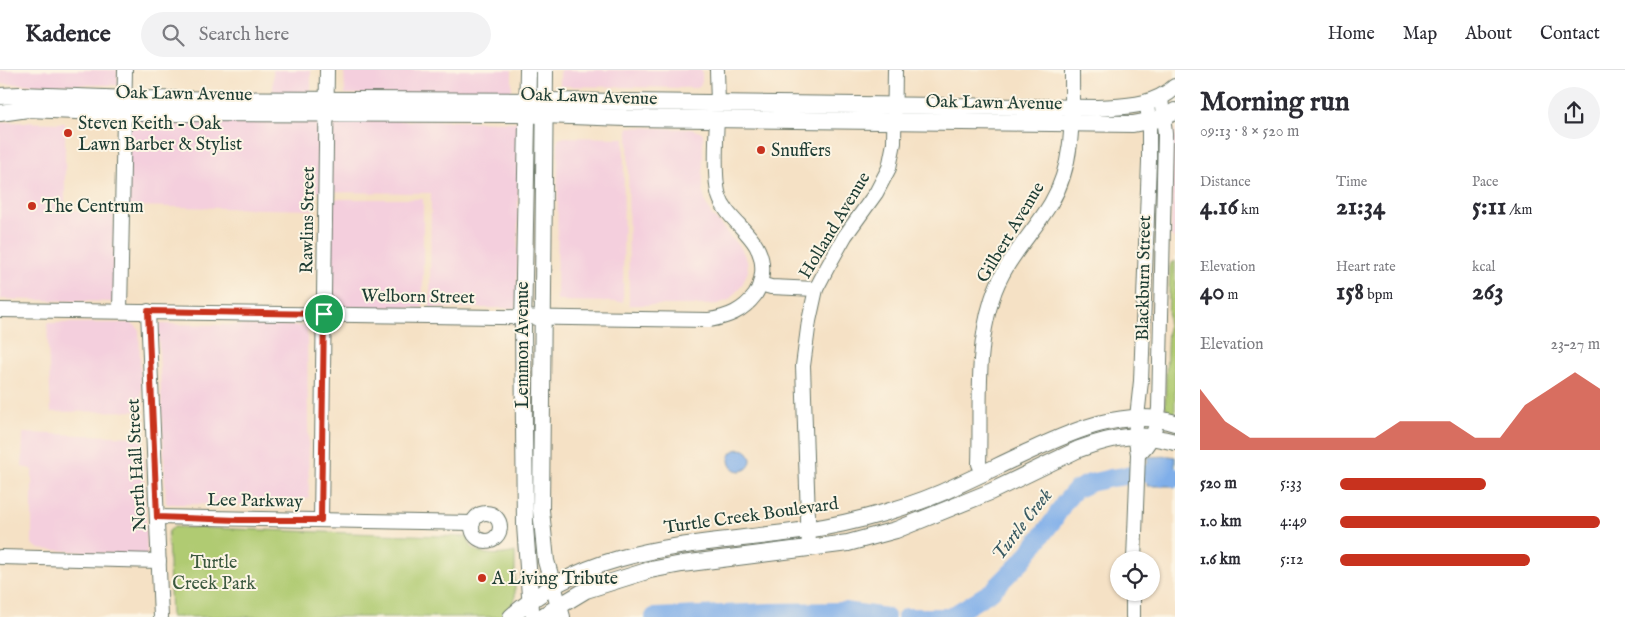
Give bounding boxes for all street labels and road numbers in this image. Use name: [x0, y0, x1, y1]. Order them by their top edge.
street label: Oak Lawn Avenue: [115, 82, 253, 107]
street label: Oak Lawn Avenue: [520, 84, 658, 111]
street label: Oak Lawn Avenue: [925, 91, 1063, 116]
street label: Rawlins Street: [296, 166, 321, 274]
street label: Holland Avenue: [794, 168, 876, 283]
street label: Gilbert Avenue: [972, 178, 1050, 287]
street label: Blackburn Street: [1132, 215, 1157, 341]
street label: Lemmon Avenue: [512, 281, 535, 409]
street label: Welborn Street: [361, 285, 475, 310]
street label: North Hall Street: [123, 398, 152, 532]
street label: Lee Parkway: [207, 489, 303, 514]
street label: Turtle Creek Boulevard: [662, 493, 840, 540]

